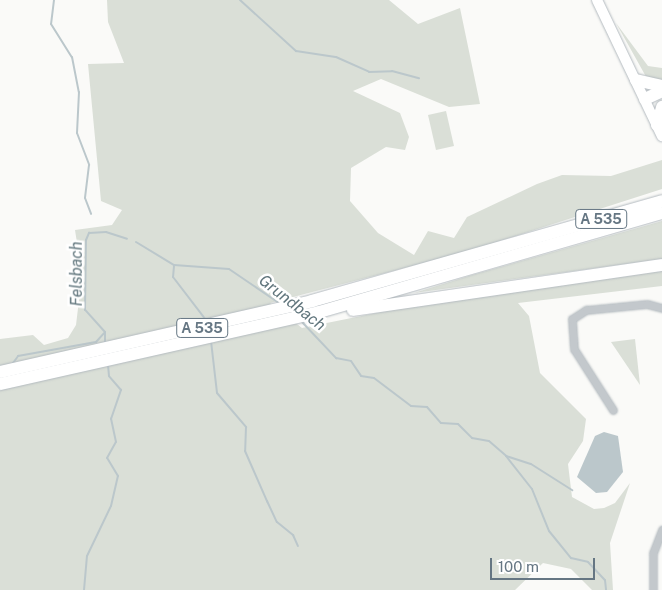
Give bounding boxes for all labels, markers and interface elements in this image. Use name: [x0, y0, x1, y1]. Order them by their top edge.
road number: A 535: [575, 208, 627, 230]
water label: Felsbach: [67, 242, 87, 306]
water label: Grundbach: [255, 271, 329, 335]
road number: A 535: [176, 316, 228, 339]
scale bar: [492, 548, 597, 580]
text: 100 m: [498, 558, 539, 575]

